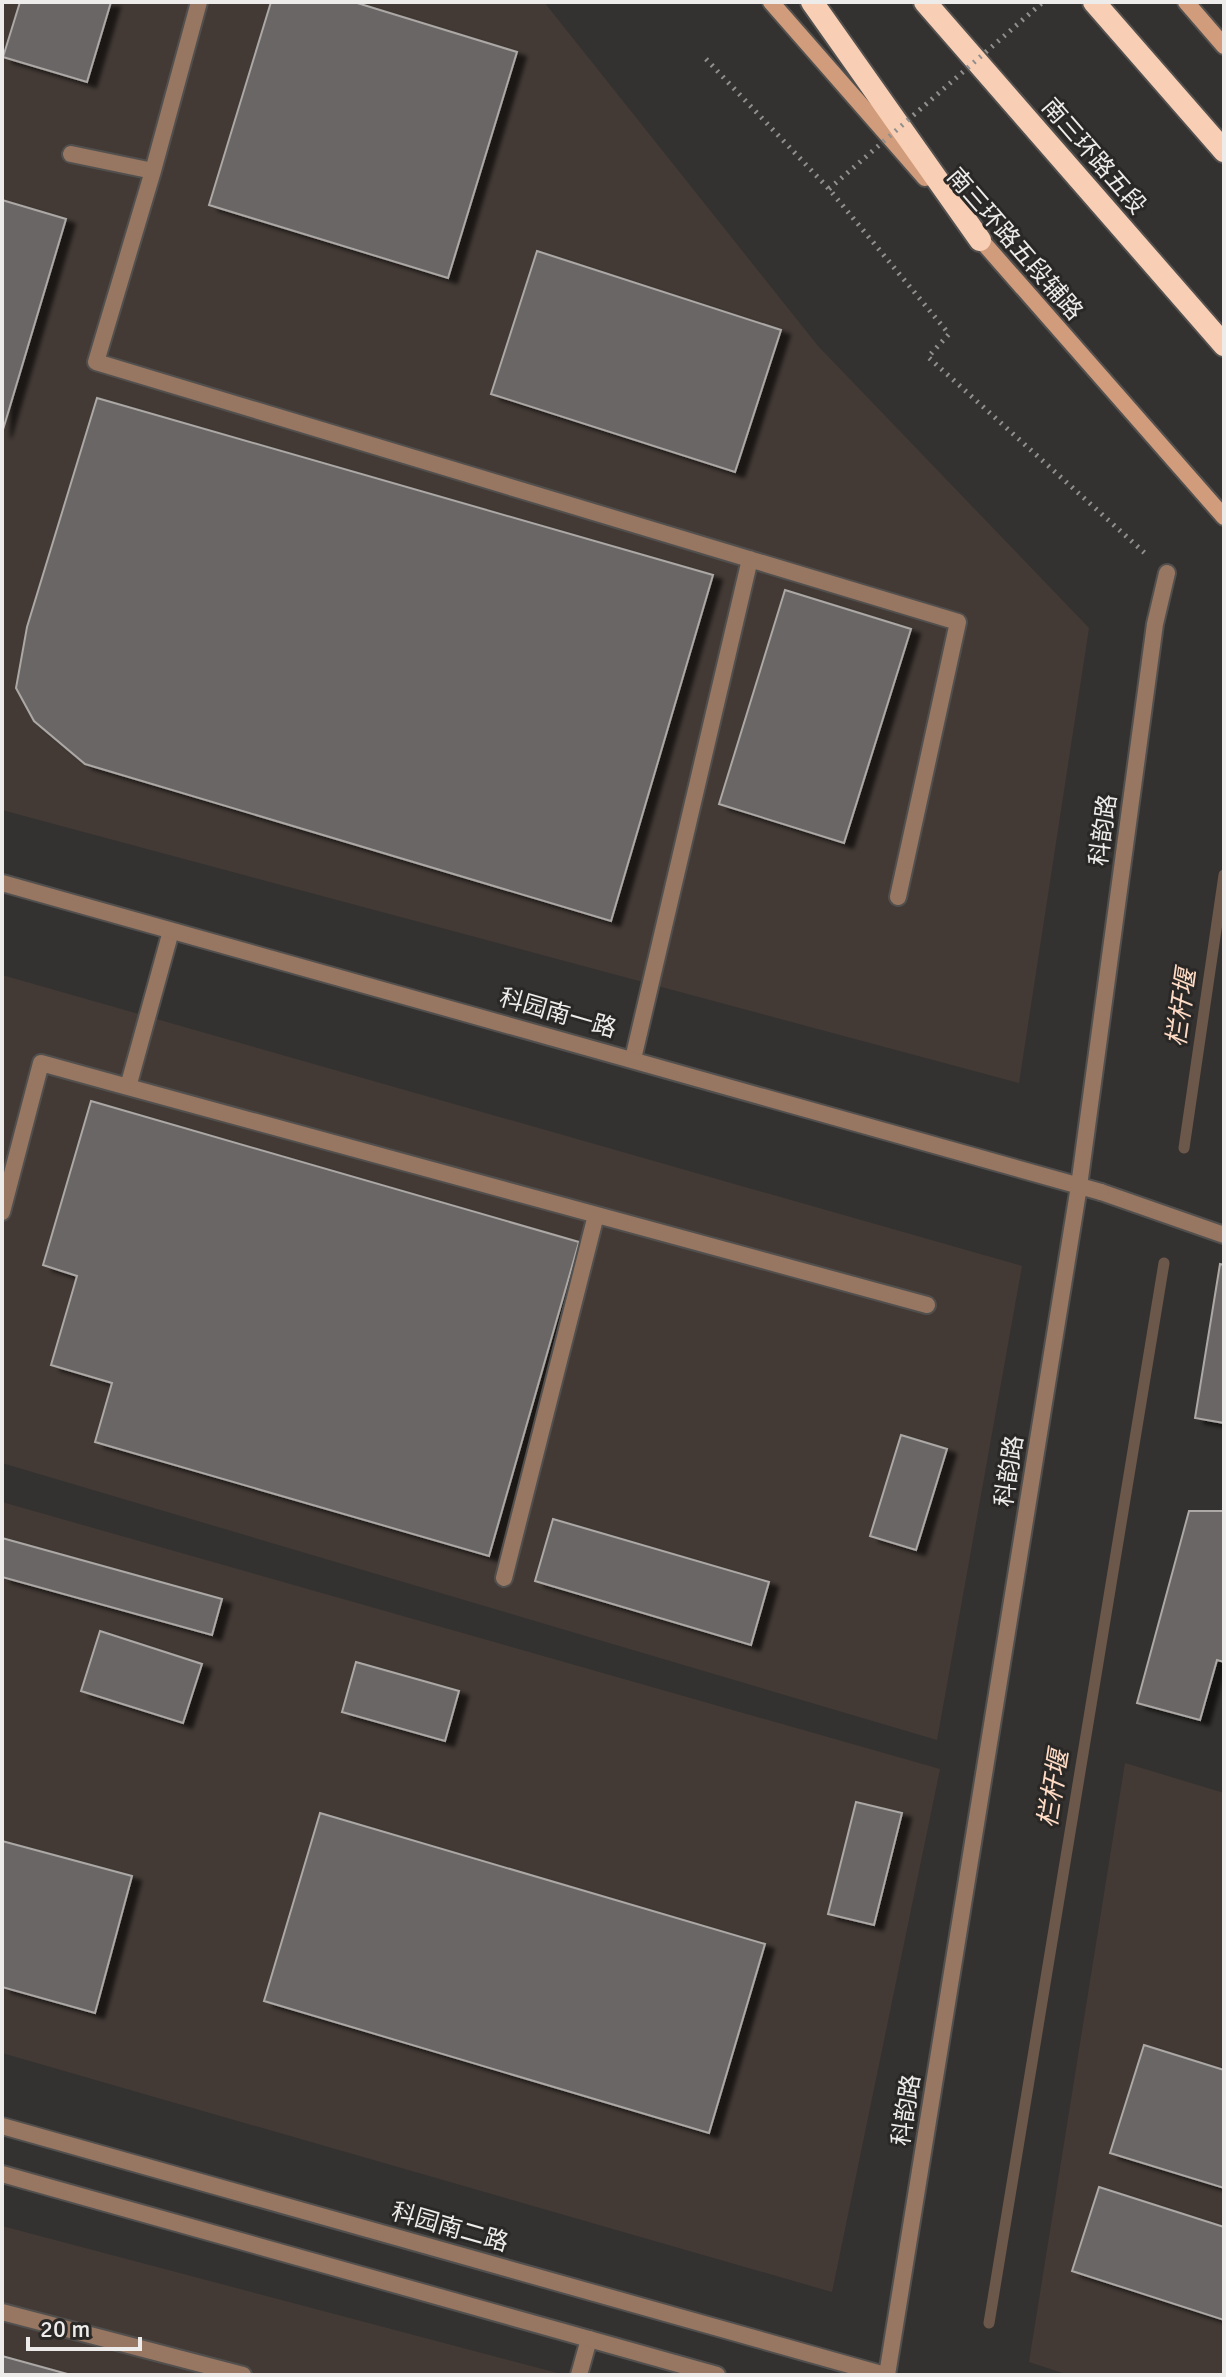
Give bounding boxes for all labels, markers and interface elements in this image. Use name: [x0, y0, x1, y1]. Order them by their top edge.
street label: 南三环路五段: [1035, 92, 1153, 220]
street label: 南三环路五段辅路: [941, 162, 1089, 326]
street label: 科韵路: [1083, 792, 1123, 868]
water label: 栏杆堰: [1161, 963, 1204, 1049]
street label: 科园南一路: [496, 982, 620, 1044]
street label: 科韵路: [989, 1433, 1029, 1509]
water label: 栏杆堰: [1032, 1744, 1077, 1830]
street label: 科韵路: [886, 2072, 926, 2148]
street label: 科园南二路: [388, 2196, 512, 2258]
scale bar: [28, 2301, 140, 2351]
text: 20 m: [40, 2314, 90, 2344]

